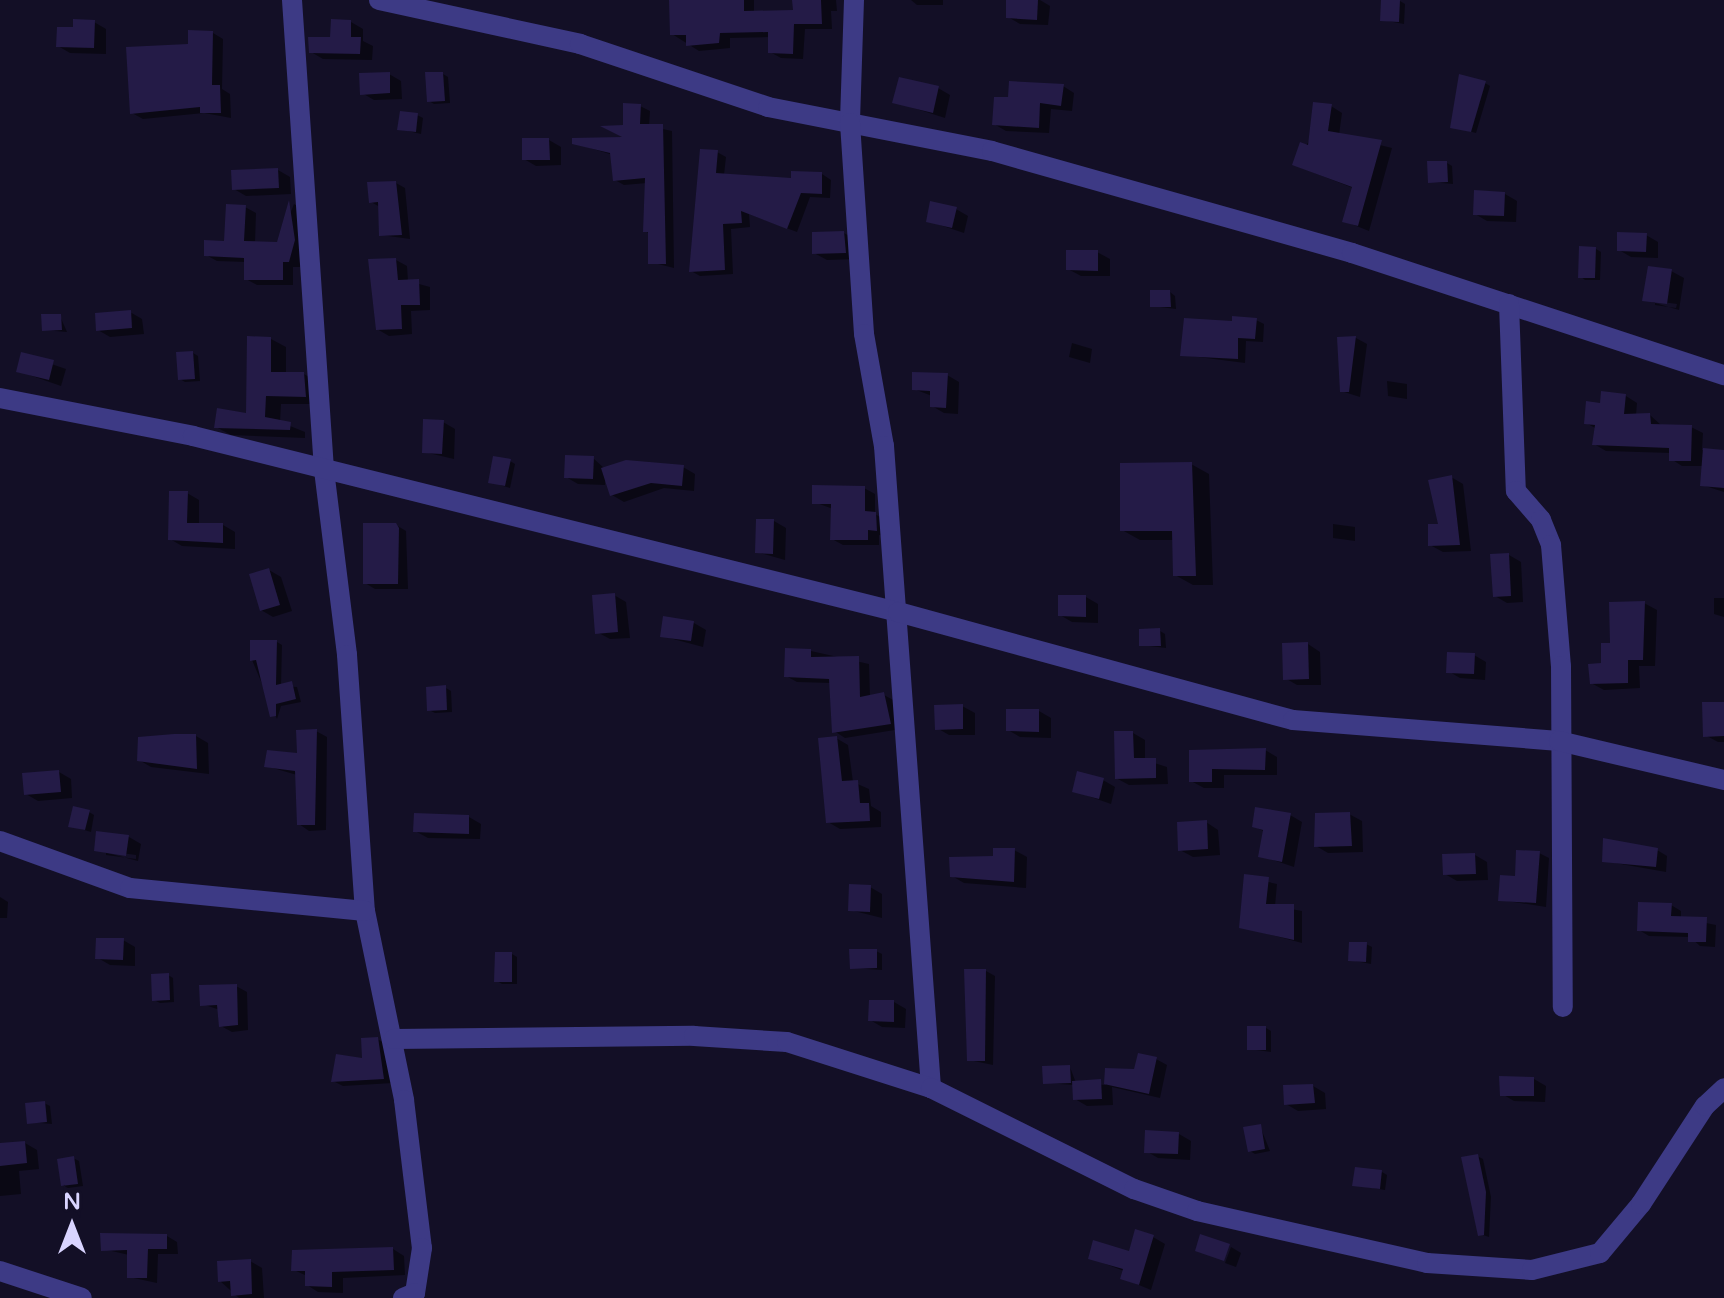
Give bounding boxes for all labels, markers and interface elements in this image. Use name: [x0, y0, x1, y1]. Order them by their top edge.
north arrow: [32, 1186, 112, 1266]
text: N: [63, 1189, 81, 1215]

